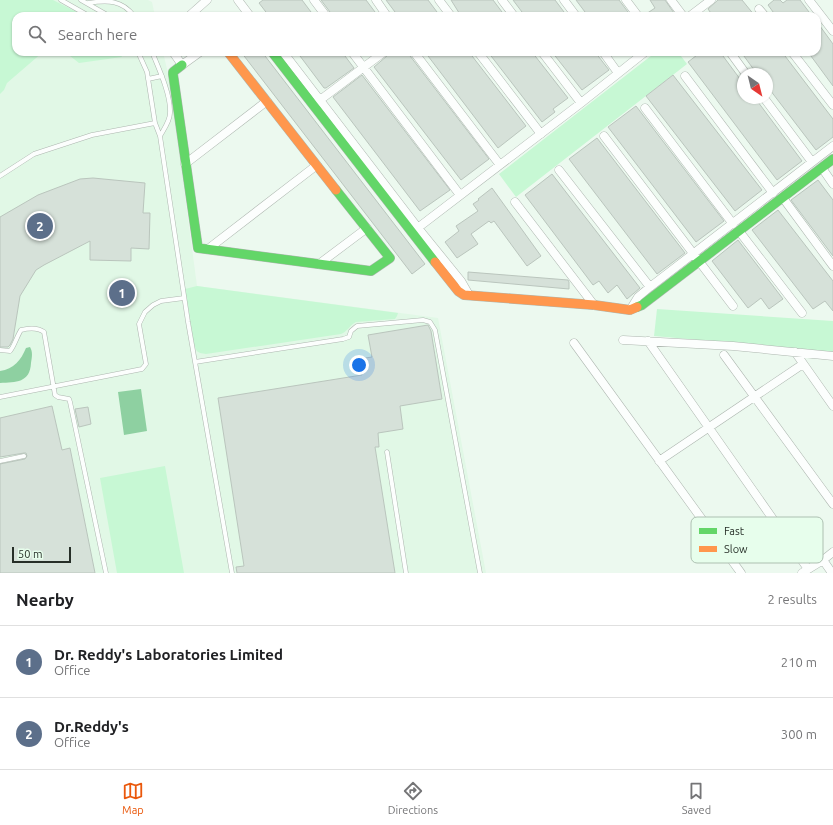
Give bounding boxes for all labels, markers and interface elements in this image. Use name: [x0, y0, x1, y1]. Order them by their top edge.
search box: [12, 12, 821, 56]
icon: search: [26, 23, 48, 45]
text: Search here: [58, 26, 137, 43]
north arrow: [737, 68, 773, 104]
pin: 2: [27, 211, 53, 241]
pin: 1: [109, 278, 135, 308]
your location: [349, 355, 369, 375]
legend: [691, 517, 823, 563]
text: Fast: [724, 525, 745, 537]
text: Slow: [724, 543, 748, 555]
scale bar: [12, 545, 71, 564]
text: 50 m: [18, 548, 42, 560]
text: Nearby: [16, 590, 74, 609]
text: 2 results: [767, 592, 817, 606]
text: Dr. Reddy's Laboratories Limited: [54, 646, 283, 663]
text: 1: [25, 655, 33, 669]
text: 210 m: [781, 655, 817, 669]
text: Office: [54, 663, 90, 677]
text: Dr.Reddy's: [54, 718, 129, 735]
text: 2: [25, 727, 33, 741]
text: 300 m: [781, 727, 817, 741]
text: Office: [54, 735, 90, 749]
tab: Map: [122, 780, 144, 816]
tab: Directions: [388, 780, 438, 816]
tab: Saved: [682, 780, 711, 816]

